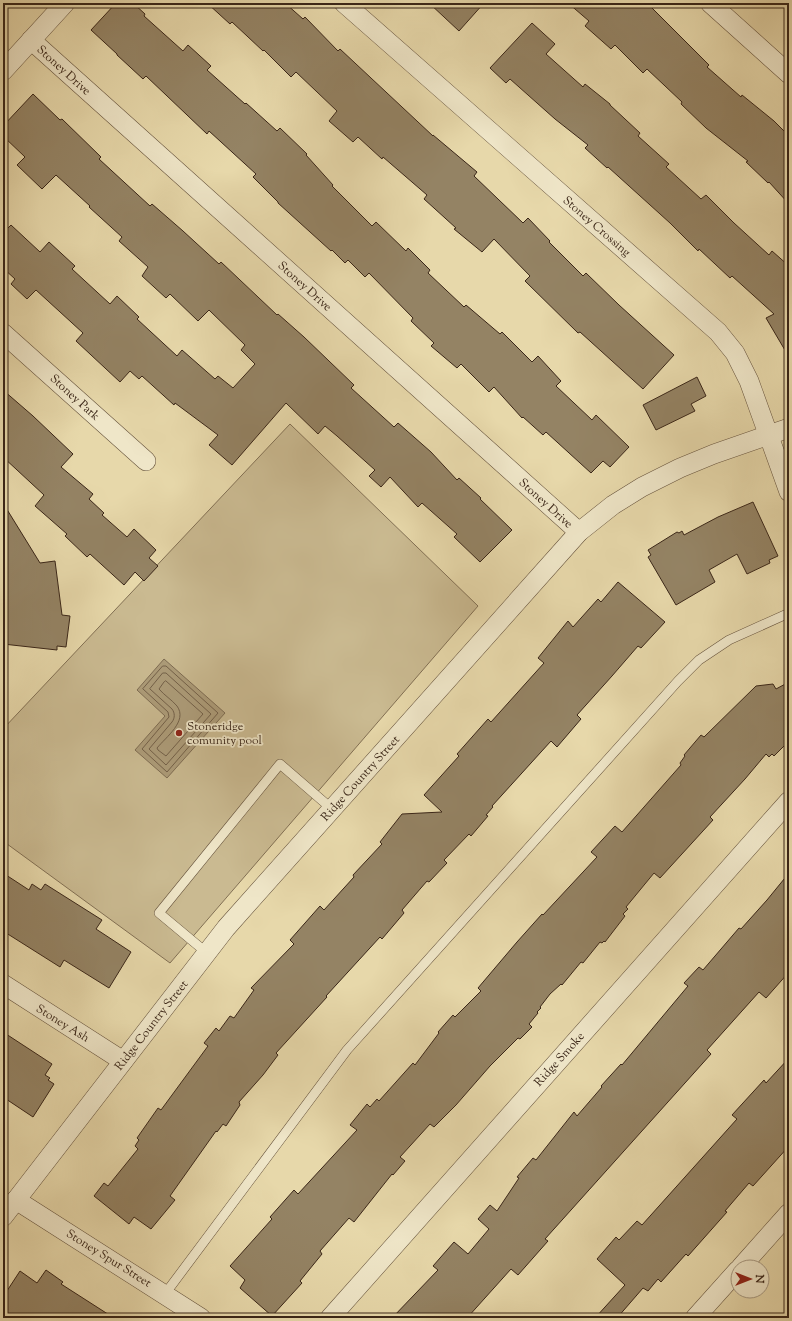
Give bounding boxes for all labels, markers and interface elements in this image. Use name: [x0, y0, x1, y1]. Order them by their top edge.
street label: Stoney Drive: [32, 41, 95, 100]
street label: Stoney Crossing: [558, 192, 634, 262]
street label: Stoney Drive: [273, 257, 336, 316]
street label: Stoney Park: [45, 370, 104, 425]
street label: Stoney Drive: [514, 474, 577, 533]
place label: Stoneridge comunity pool: [187, 718, 263, 750]
marker: Stoneridge comunity pool: [174, 728, 184, 738]
street label: Ridge Country Street: [317, 732, 404, 826]
street label: Ridge Country Street: [111, 977, 193, 1075]
street label: Stoney Ash: [32, 1000, 93, 1047]
street label: Ridge Smoke: [530, 1028, 589, 1091]
street label: Stoney Spur Street: [62, 1225, 155, 1292]
north arrow: [730, 1259, 770, 1299]
text: N: [751, 1274, 767, 1284]

